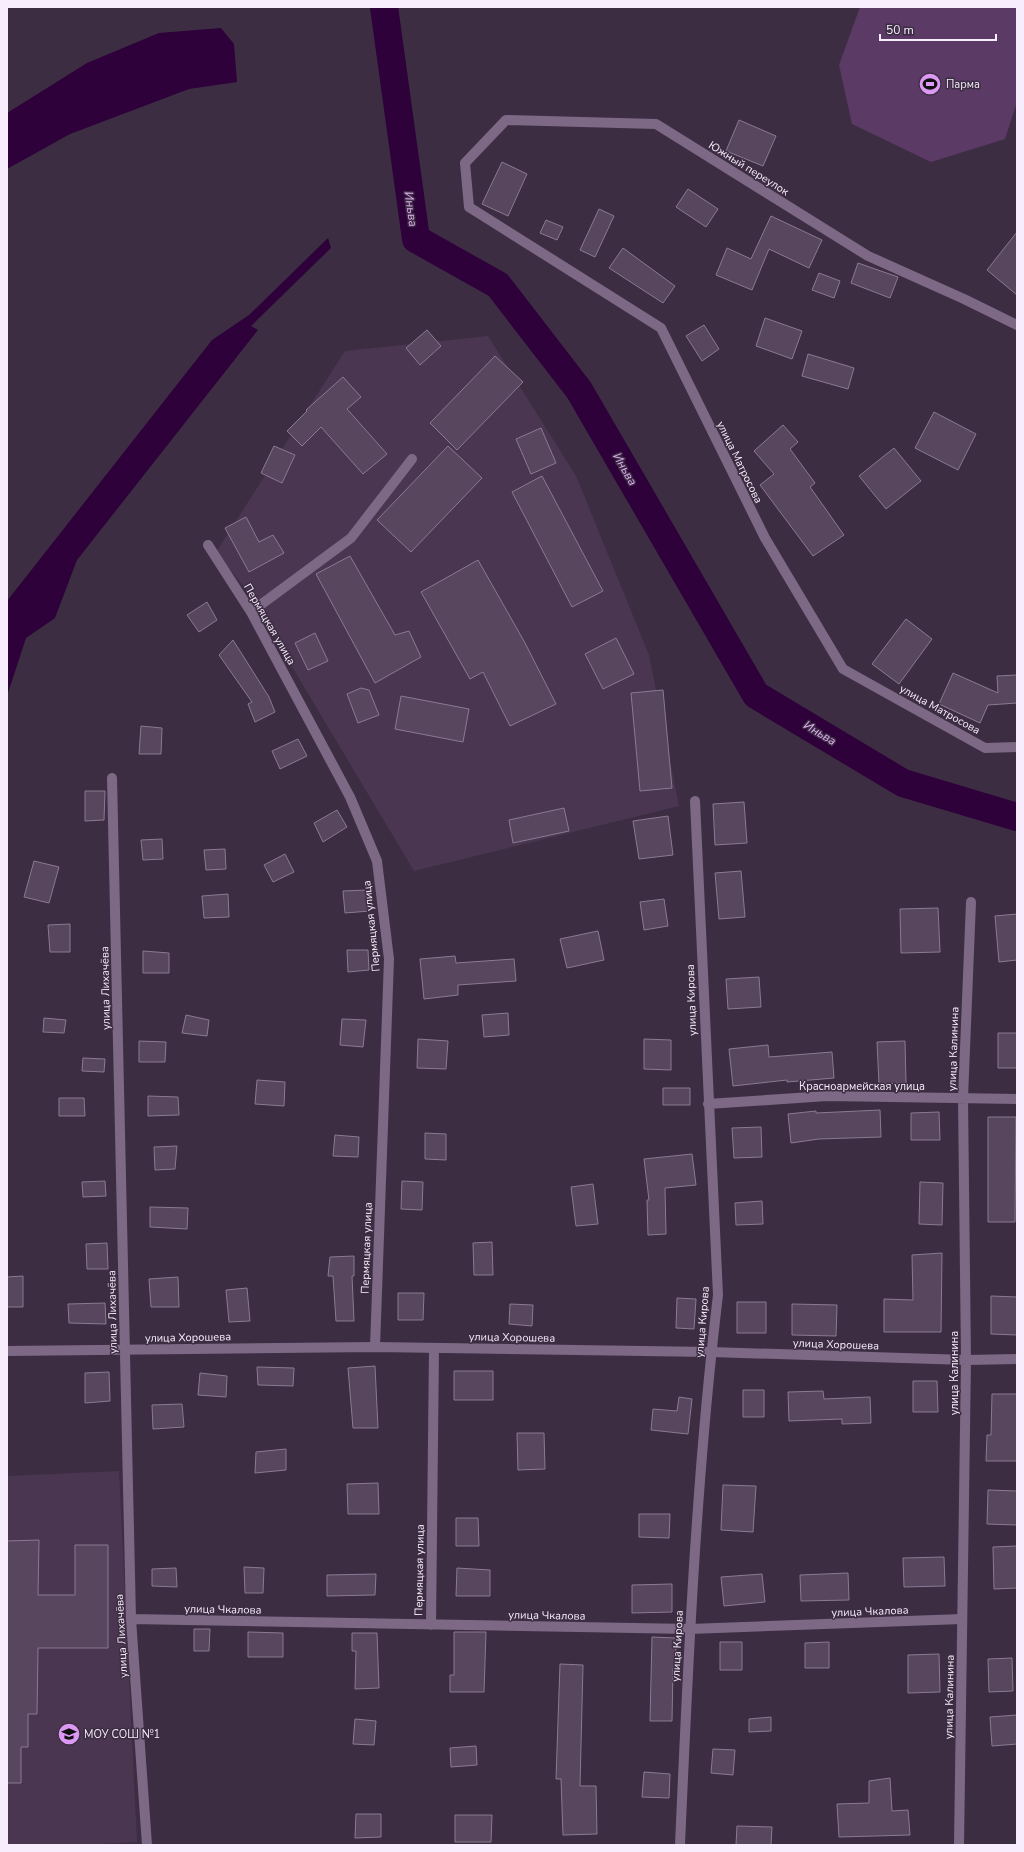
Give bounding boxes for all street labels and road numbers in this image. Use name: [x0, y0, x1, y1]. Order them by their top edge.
street label: Южный переулок: [706, 138, 792, 199]
street label: улица Матросова: [713, 419, 766, 506]
street label: Пермяцкая улица: [240, 581, 299, 668]
street label: улица Матросова: [897, 681, 983, 738]
street label: Пермяцкая улица: [359, 879, 384, 972]
street label: улица Лихачёва: [97, 946, 114, 1030]
street label: улица Кирова: [683, 964, 700, 1036]
street label: улица Калинина: [945, 1006, 962, 1092]
street label: Красноармейская улица: [799, 1079, 925, 1094]
street label: Пермяцкая улица: [357, 1202, 376, 1294]
street label: улица Лихачёва: [104, 1270, 121, 1354]
street label: улица Кирова: [692, 1286, 713, 1358]
street label: улица Хорошева: [145, 1329, 231, 1346]
street label: улица Хорошева: [469, 1329, 555, 1346]
street label: улица Калинина: [947, 1331, 962, 1415]
street label: улица Хорошева: [793, 1335, 879, 1354]
street label: Пермяцкая улица: [411, 1524, 428, 1616]
street label: улица Лихачёва: [112, 1594, 131, 1678]
street label: улица Чкалова: [184, 1601, 262, 1618]
street label: улица Чкалова: [831, 1603, 909, 1620]
street label: улица Чкалова: [508, 1607, 586, 1624]
street label: улица Кирова: [668, 1610, 687, 1682]
street label: улица Калинина: [941, 1655, 958, 1739]

